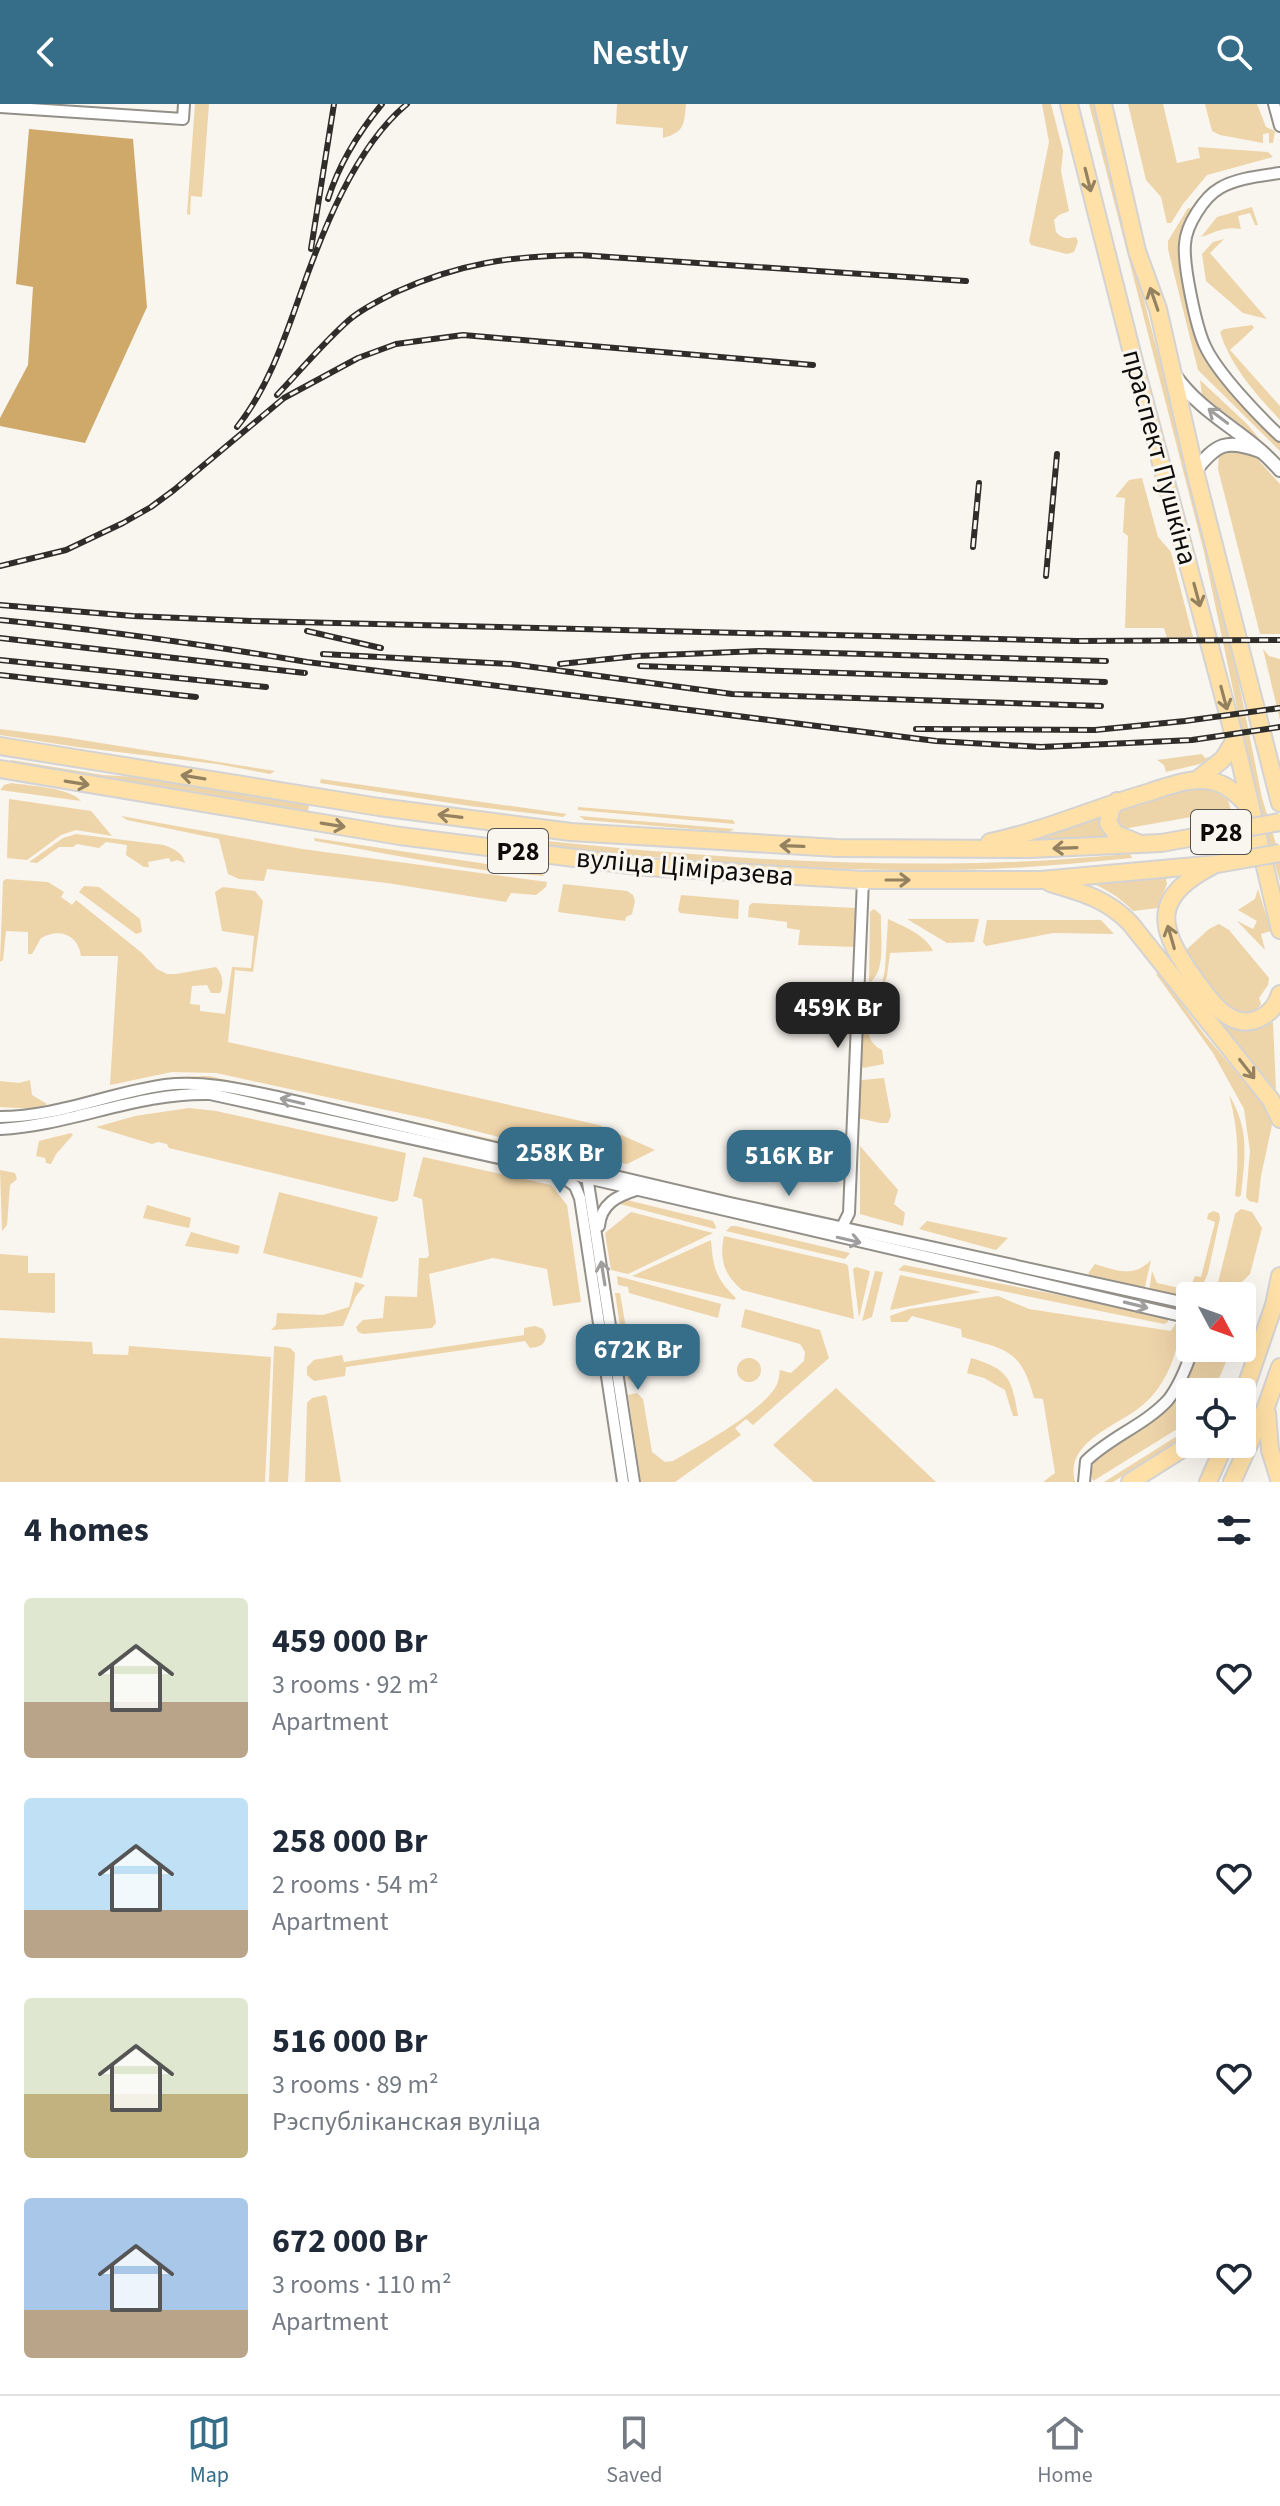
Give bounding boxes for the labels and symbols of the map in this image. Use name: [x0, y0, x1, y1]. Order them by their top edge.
one-way arrow: [1082, 166, 1097, 192]
one-way arrow: [1146, 287, 1160, 311]
street label: праспект Пушкіна: [1112, 345, 1208, 569]
one-way arrow: [1208, 407, 1229, 424]
one-way arrow: [1190, 581, 1205, 607]
one-way arrow: [1218, 685, 1233, 711]
one-way arrow: [180, 769, 206, 784]
one-way arrow: [64, 776, 89, 791]
one-way arrow: [437, 809, 464, 824]
road number: Р28: [1191, 810, 1251, 854]
one-way arrow: [320, 818, 345, 833]
road number: Р28: [488, 829, 548, 873]
street label: вуліца Ціміразева: [575, 838, 795, 896]
one-way arrow: [779, 838, 806, 853]
one-way arrow: [1052, 840, 1079, 855]
one-way arrow: [884, 872, 911, 888]
one-way arrow: [1162, 925, 1177, 950]
pin: 459K Br: [764, 982, 912, 1050]
one-way arrow: [1238, 1058, 1256, 1079]
one-way arrow: [280, 1092, 306, 1107]
pin: 258K Br: [486, 1127, 634, 1195]
pin: 516K Br: [715, 1130, 863, 1198]
one-way arrow: [835, 1233, 861, 1248]
one-way arrow: [595, 1261, 610, 1286]
north arrow: [1176, 1282, 1256, 1362]
one-way arrow: [1123, 1298, 1148, 1313]
pin: 672K Br: [564, 1324, 712, 1392]

